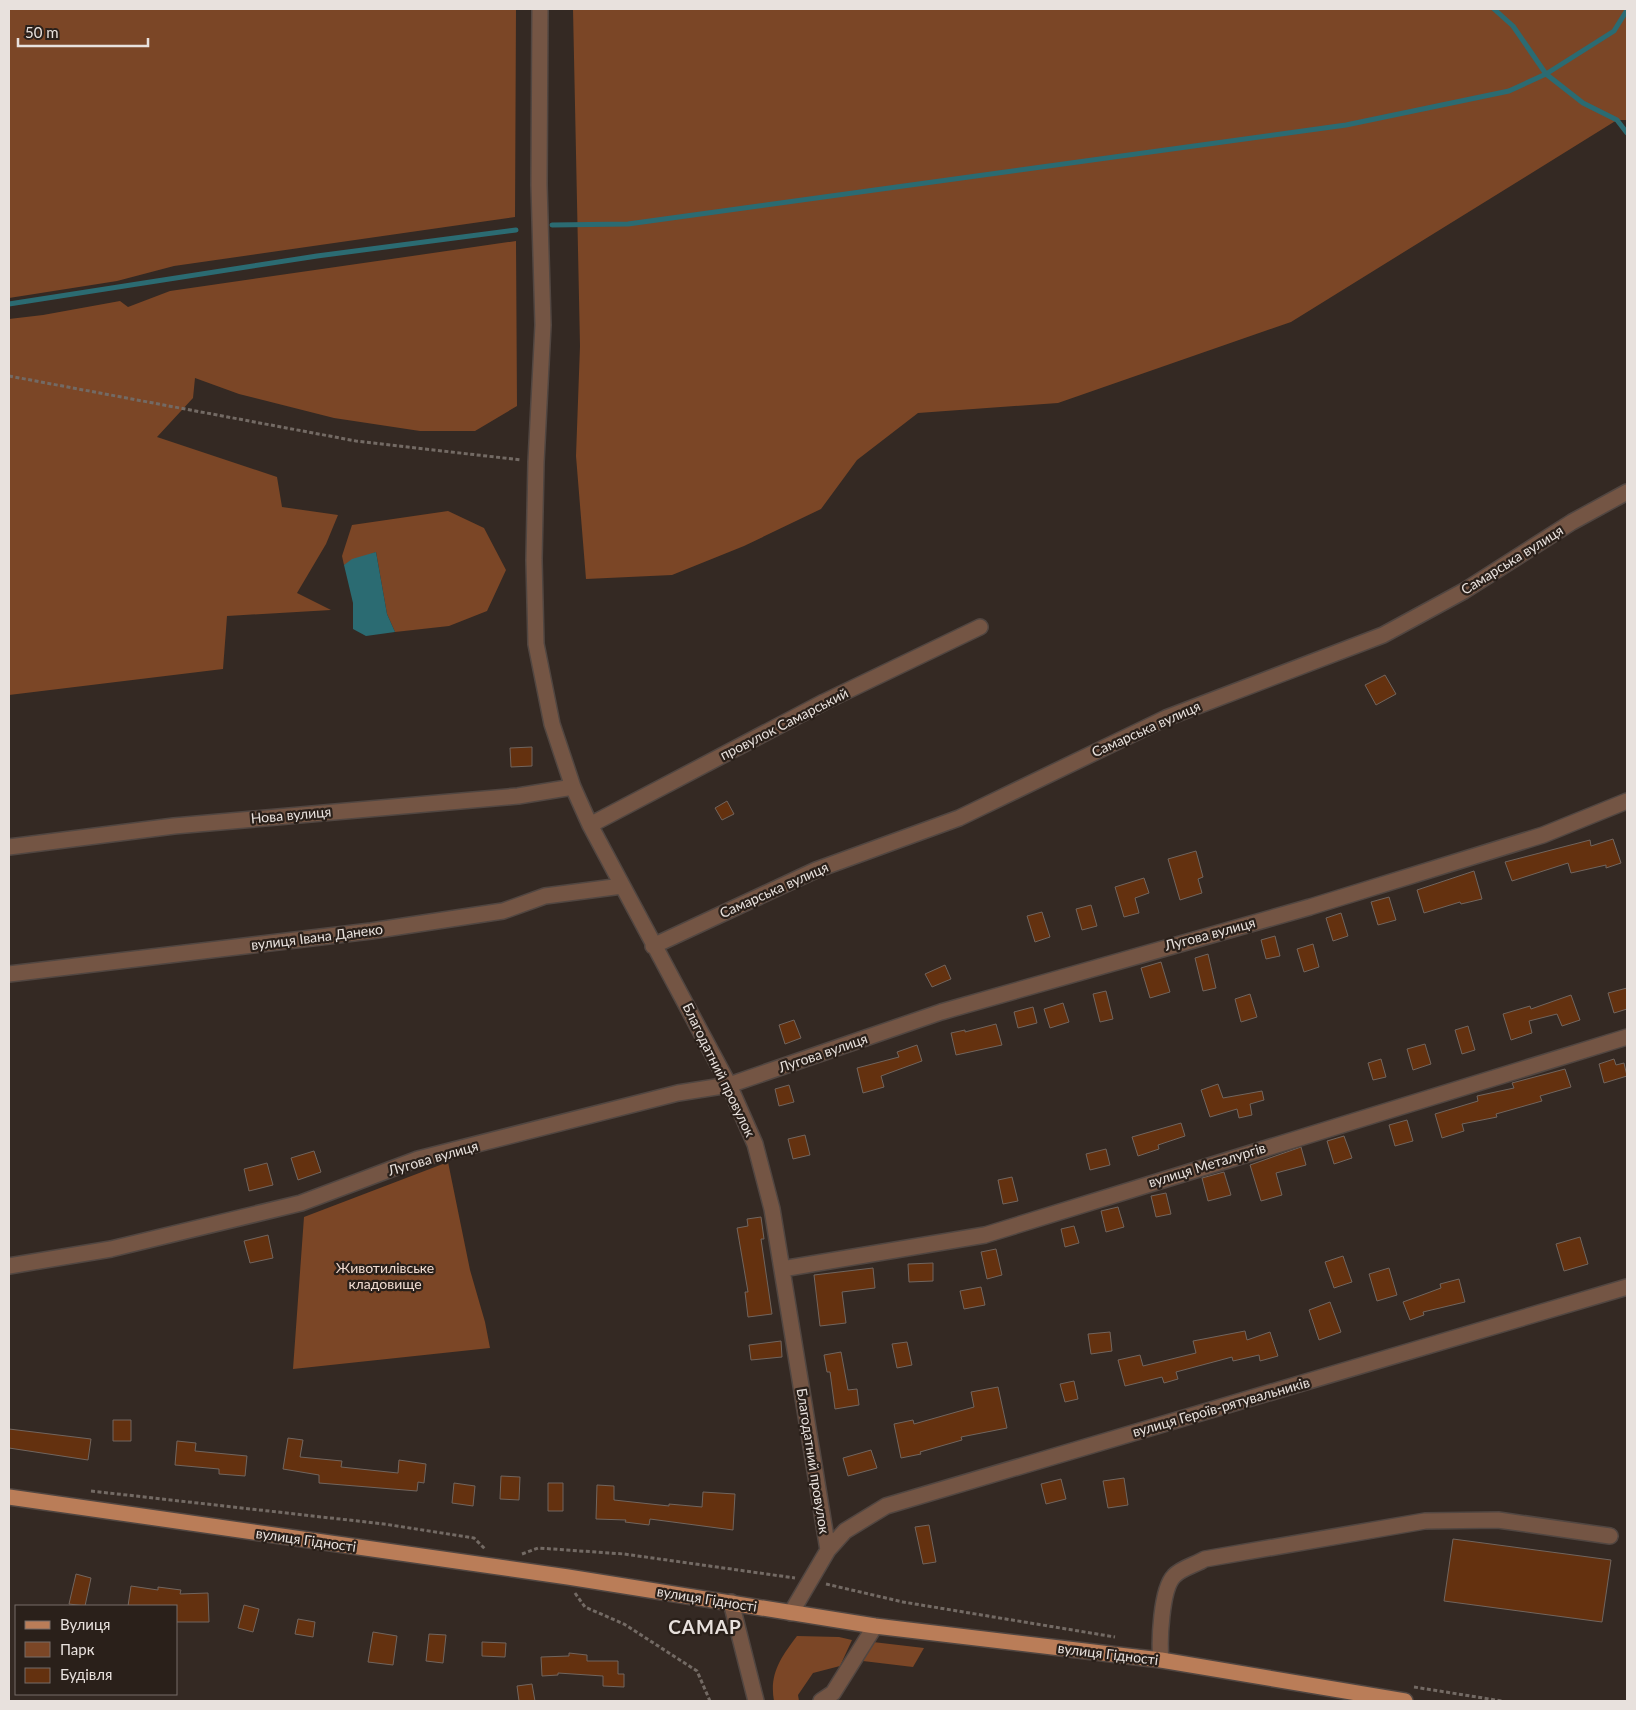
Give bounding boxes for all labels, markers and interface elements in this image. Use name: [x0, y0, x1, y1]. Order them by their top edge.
scale bar: [18, 15, 148, 47]
text: 50 m: [25, 23, 59, 41]
street label: Самарська вулиця: [1458, 521, 1566, 598]
street label: провулок Самарський: [717, 684, 851, 763]
street label: Самарська вулиця: [1089, 697, 1203, 760]
street label: Нова вулиця: [250, 803, 332, 826]
street label: Самарська вулиця: [717, 858, 831, 921]
street label: Лугова вулиця: [1162, 913, 1257, 954]
street label: вулиця Івана Данеко: [250, 920, 384, 953]
street label: Благодатний провулок: [680, 1000, 760, 1140]
street label: Лугова вулиця: [775, 1029, 870, 1076]
street label: Лугова вулиця: [385, 1137, 480, 1179]
street label: вулиця Металургів: [1146, 1139, 1268, 1190]
park label: Животилівське кладовище: [336, 1259, 434, 1292]
street label: вулиця Героїв-рятувальників: [1130, 1373, 1311, 1440]
street label: Благодатний провулок: [794, 1387, 834, 1536]
street label: вулиця Гідності: [255, 1524, 357, 1555]
street label: вулиця Гідності: [656, 1582, 758, 1615]
legend: [15, 1605, 178, 1695]
text: Вулиця: [60, 1615, 110, 1633]
district label: САМАР: [668, 1615, 742, 1638]
street label: вулиця Гідності: [1057, 1639, 1159, 1668]
text: Парк: [60, 1640, 95, 1658]
text: Будівля: [60, 1665, 112, 1683]

